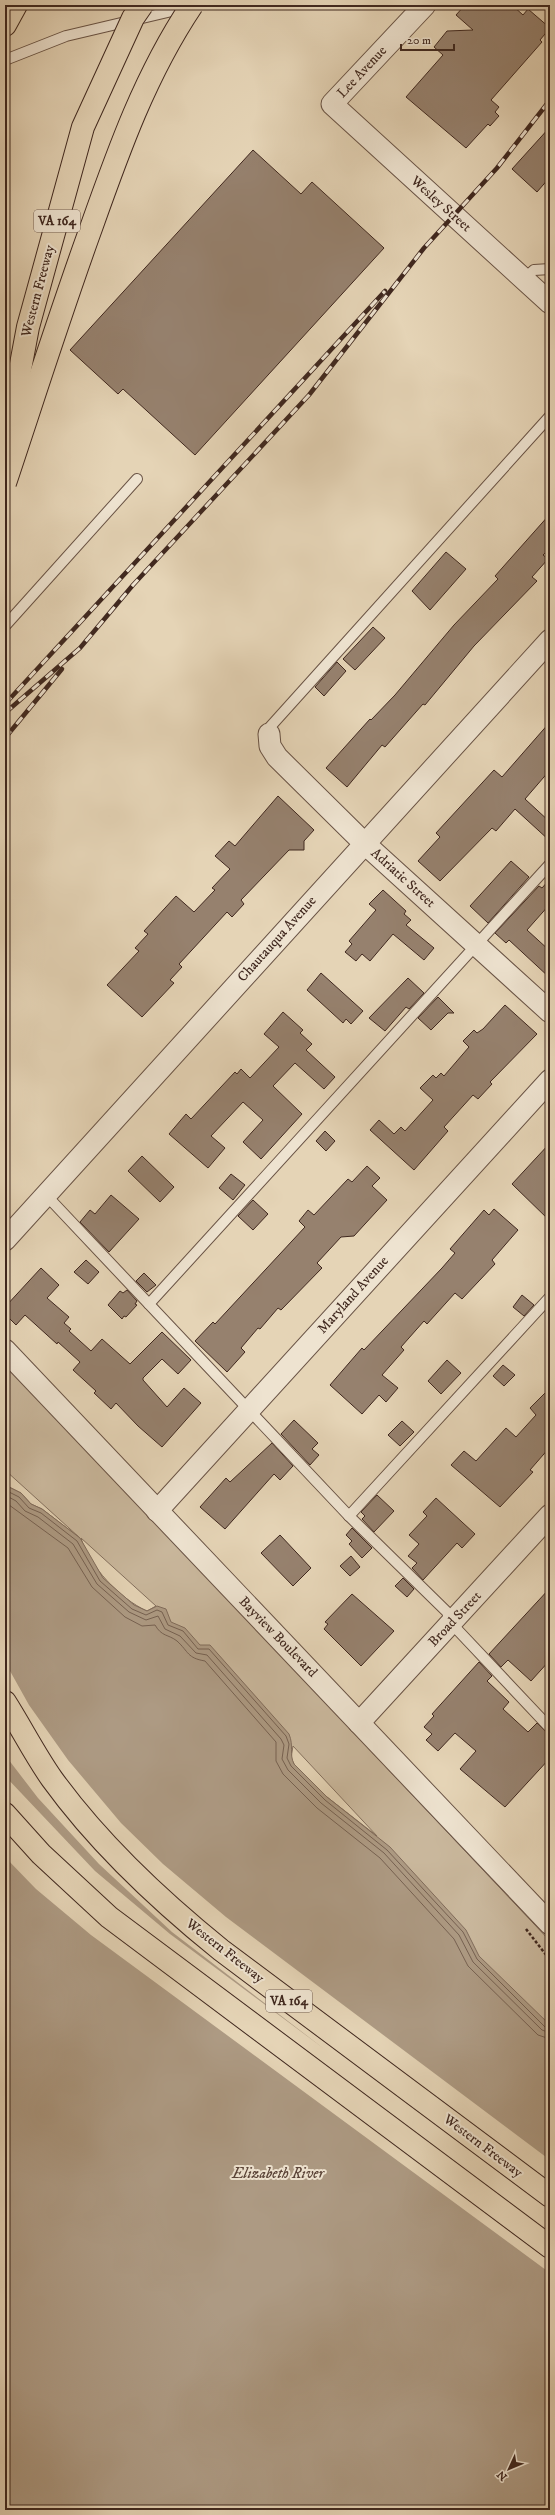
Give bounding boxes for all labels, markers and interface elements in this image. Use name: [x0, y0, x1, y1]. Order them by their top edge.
scale bar: [401, 26, 454, 52]
text: 20 m: [407, 33, 431, 48]
street label: Lee Avenue: [333, 42, 391, 102]
street label: Wesley Street: [406, 171, 475, 236]
road number: VA 164: [34, 210, 80, 232]
street label: Western Freeway: [17, 243, 59, 340]
street label: Adriatic Street: [367, 844, 439, 912]
street label: Chautauqua Avenue: [234, 892, 320, 986]
street label: Maryland Avenue: [313, 1252, 393, 1337]
street label: Broad Street: [425, 1587, 486, 1651]
street label: Bayview Boulevard: [235, 1593, 321, 1681]
street label: Western Freeway: [181, 1914, 268, 1987]
road number: VA 164: [266, 1990, 312, 2012]
street label: Western Freeway: [439, 2110, 526, 2182]
water label: Elizabeth River: [231, 2164, 325, 2183]
north arrow: [489, 2449, 529, 2489]
text: N: [494, 2467, 511, 2483]

